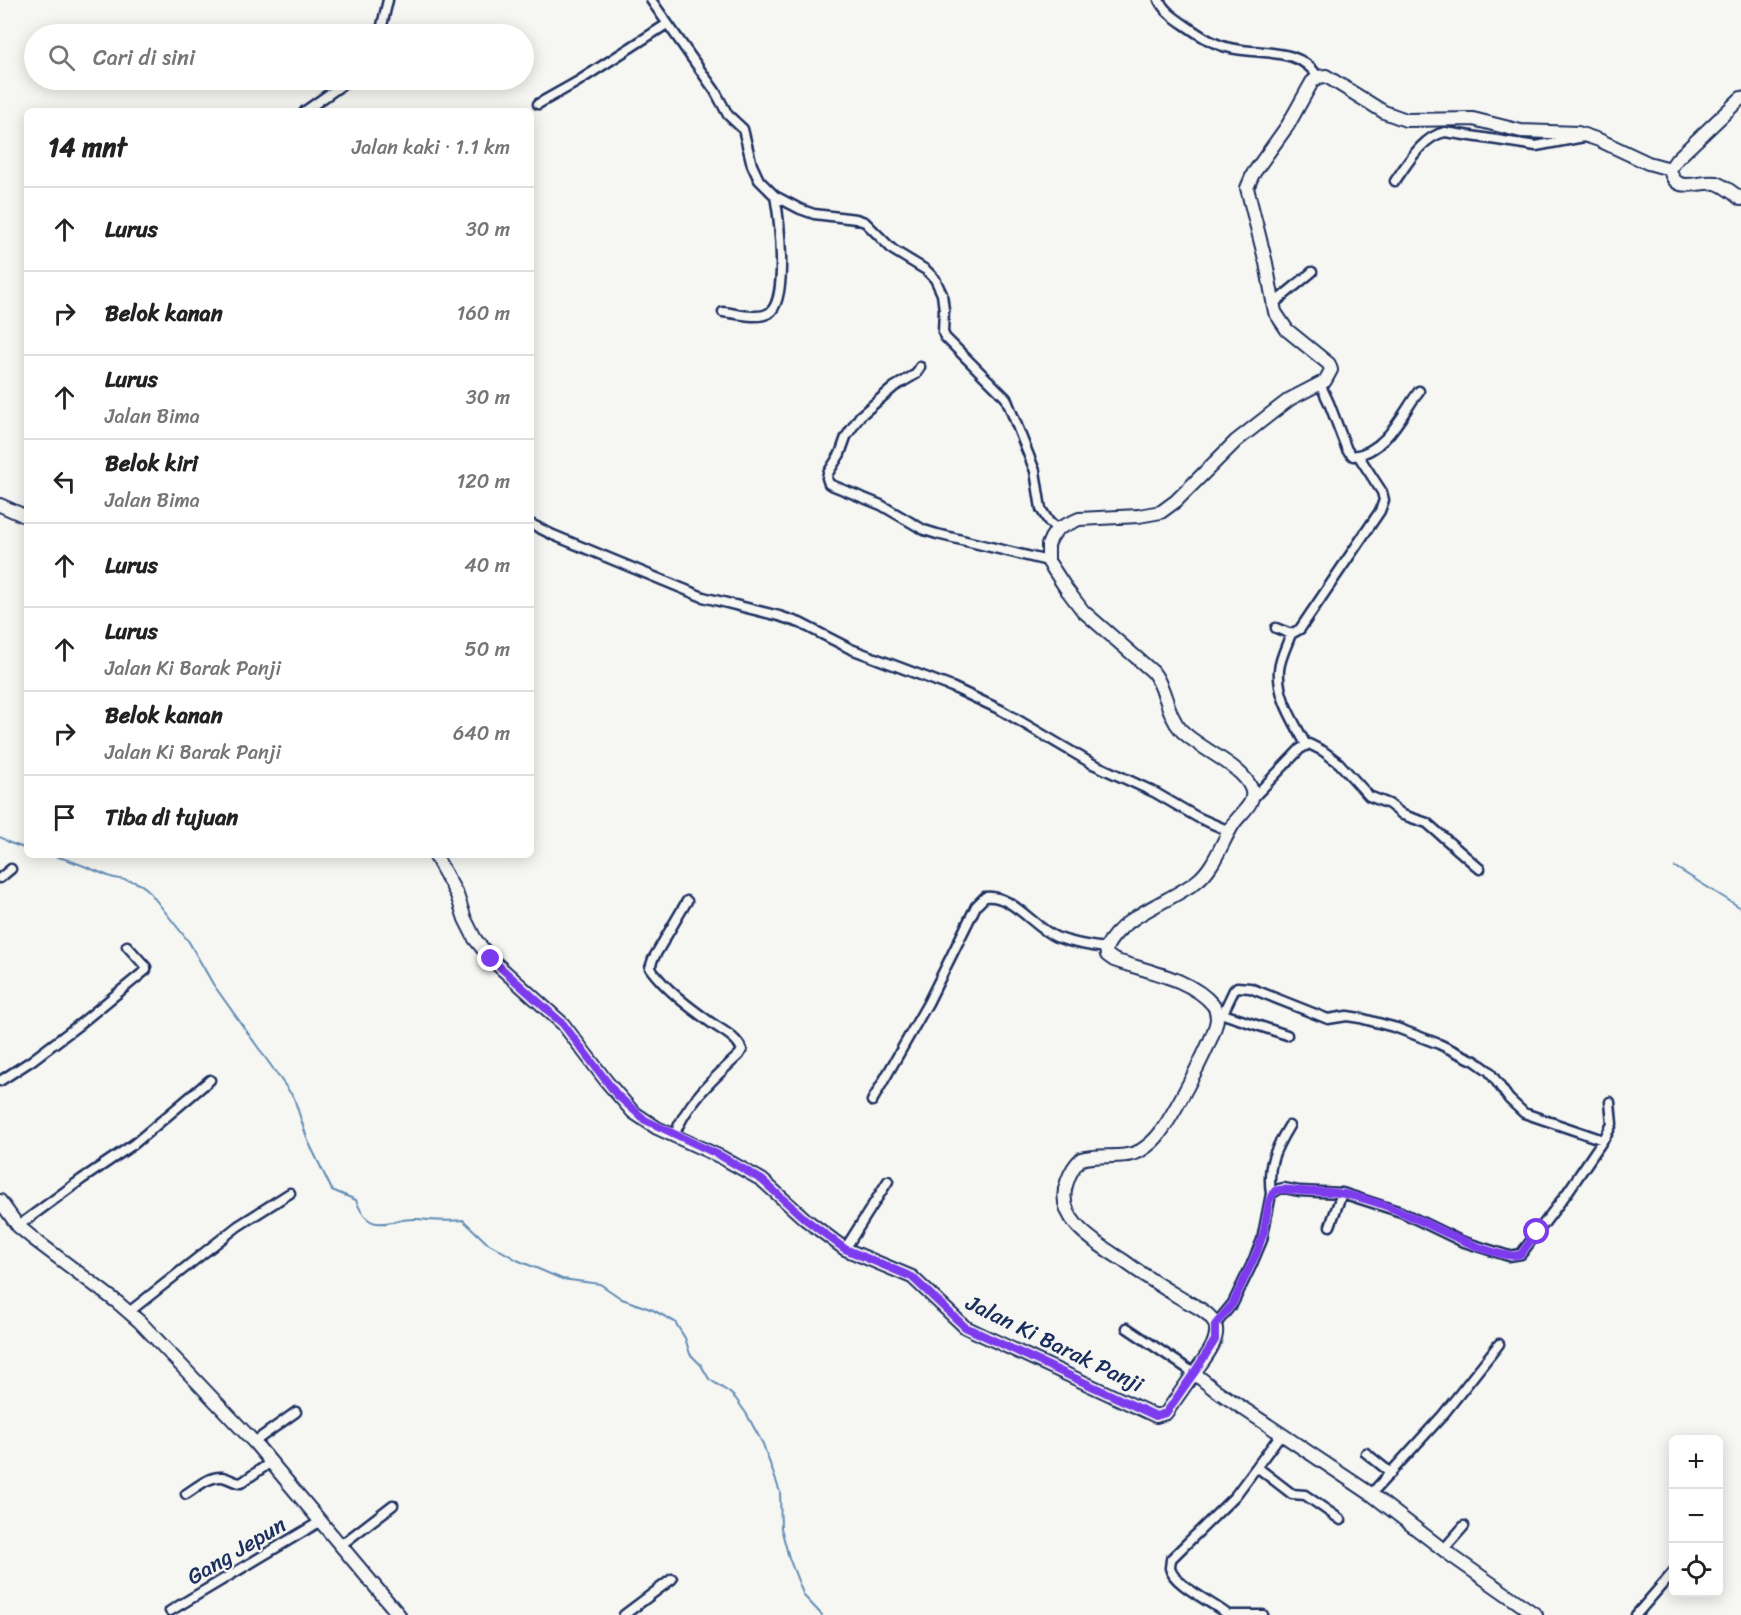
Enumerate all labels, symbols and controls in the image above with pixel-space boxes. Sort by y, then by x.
search box [24,24,534,90]
text: Cari di sini [93,38,195,77]
icon: search [45,41,78,74]
text: 14 mnt [48,124,127,170]
text: Jalan kaki · 1.1 km [352,130,510,165]
text: Lurus [105,210,158,249]
text: 30 m [466,212,510,247]
icon: ahead [48,213,81,246]
text: Belok kanan [105,294,223,333]
text: 160 m [457,296,510,331]
icon: right [48,297,81,330]
text: Lurus [105,360,158,399]
text: 30 m [466,380,510,415]
icon: ahead [48,381,81,414]
text: Jalan Bima [105,399,200,434]
text: Belok kiri [105,444,198,483]
text: 120 m [457,464,510,499]
icon: left [48,465,81,498]
text: Jalan Bima [105,483,200,518]
text: Lurus [105,546,158,585]
text: 40 m [464,548,510,583]
icon: ahead [48,549,81,582]
text: Lurus [105,612,158,651]
text: 50 m [465,632,510,667]
icon: ahead [48,633,81,666]
text: Jalan Ki Barak Panji [105,651,281,686]
text: Belok kanan [105,696,223,735]
text: 640 m [453,716,510,751]
icon: right [48,717,81,750]
text: Jalan Ki Barak Panji [105,735,281,770]
text: Tiba di tujuan [105,798,238,837]
icon: arrive [48,801,81,834]
route end [477,945,503,971]
route start [1523,1218,1549,1244]
street label: Jalan Ki Barak Panji [958,1283,1151,1404]
map controls [1669,1435,1723,1597]
button: + [1669,1435,1723,1489]
button: − [1669,1489,1723,1543]
street label: Gang Jepun [179,1505,294,1596]
button: locate [1669,1543,1723,1597]

